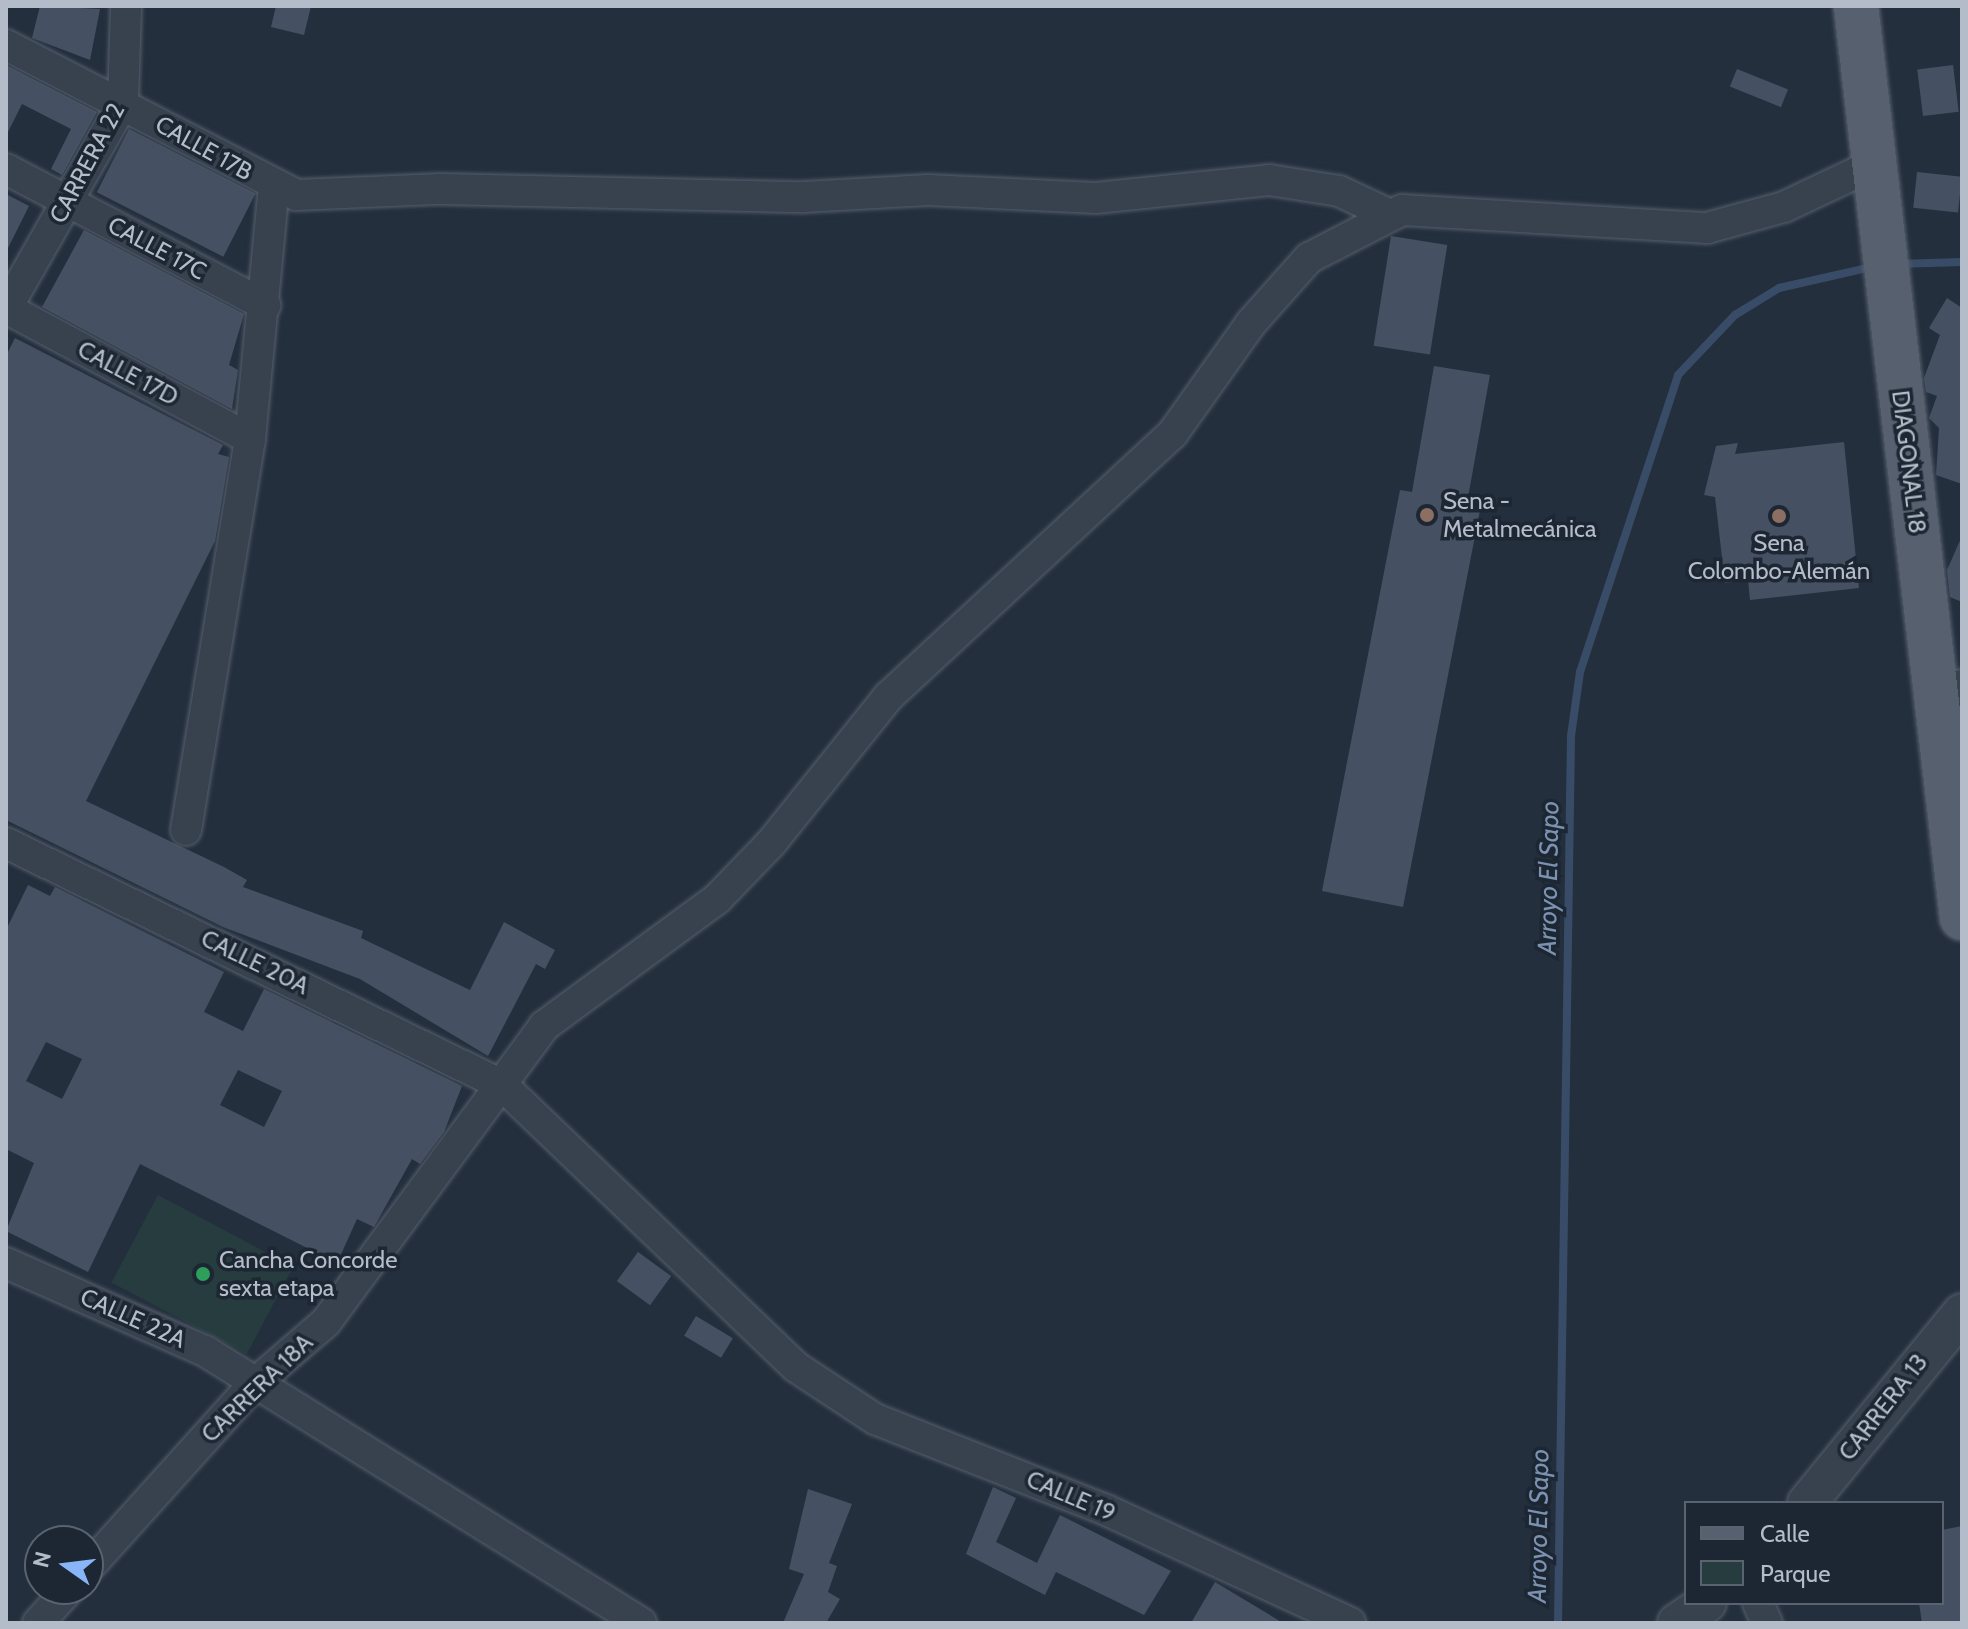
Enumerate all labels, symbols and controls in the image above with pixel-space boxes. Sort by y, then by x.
street label: CARRERA 22 [43,98,131,228]
street label: CALLE 17B [150,110,258,186]
street label: CALLE 17C [103,210,211,286]
street label: CALLE 17D [73,335,183,411]
street label: DIAGONAL 18 [1886,389,1932,535]
place label: Sena - Metalmecánica [1443,487,1596,543]
marker: Sena - Metalmecánica [1418,506,1436,524]
marker: Sena Colombo-Alemán [1770,507,1788,525]
place label: Sena Colombo-Alemán [1688,529,1870,585]
water label: Arroyo El Sapo [1532,801,1566,955]
street label: CALLE 20A [196,924,314,1000]
place label: Cancha Concorde sexta etapa [219,1246,397,1302]
marker: Cancha Concorde sexta etapa [194,1265,212,1283]
street label: CALLE 22A [76,1282,190,1354]
street label: CARRERA 18A [195,1328,319,1448]
street label: CARRERA 13 [1832,1348,1934,1466]
water label: Arroyo El Sapo [1522,1449,1556,1603]
street label: CALLE 19 [1022,1464,1120,1528]
legend [1684,1501,1944,1605]
text: Calle [1760,1519,1810,1548]
north arrow [24,1525,104,1605]
text: N [27,1549,57,1570]
text: Parque [1760,1559,1830,1588]

